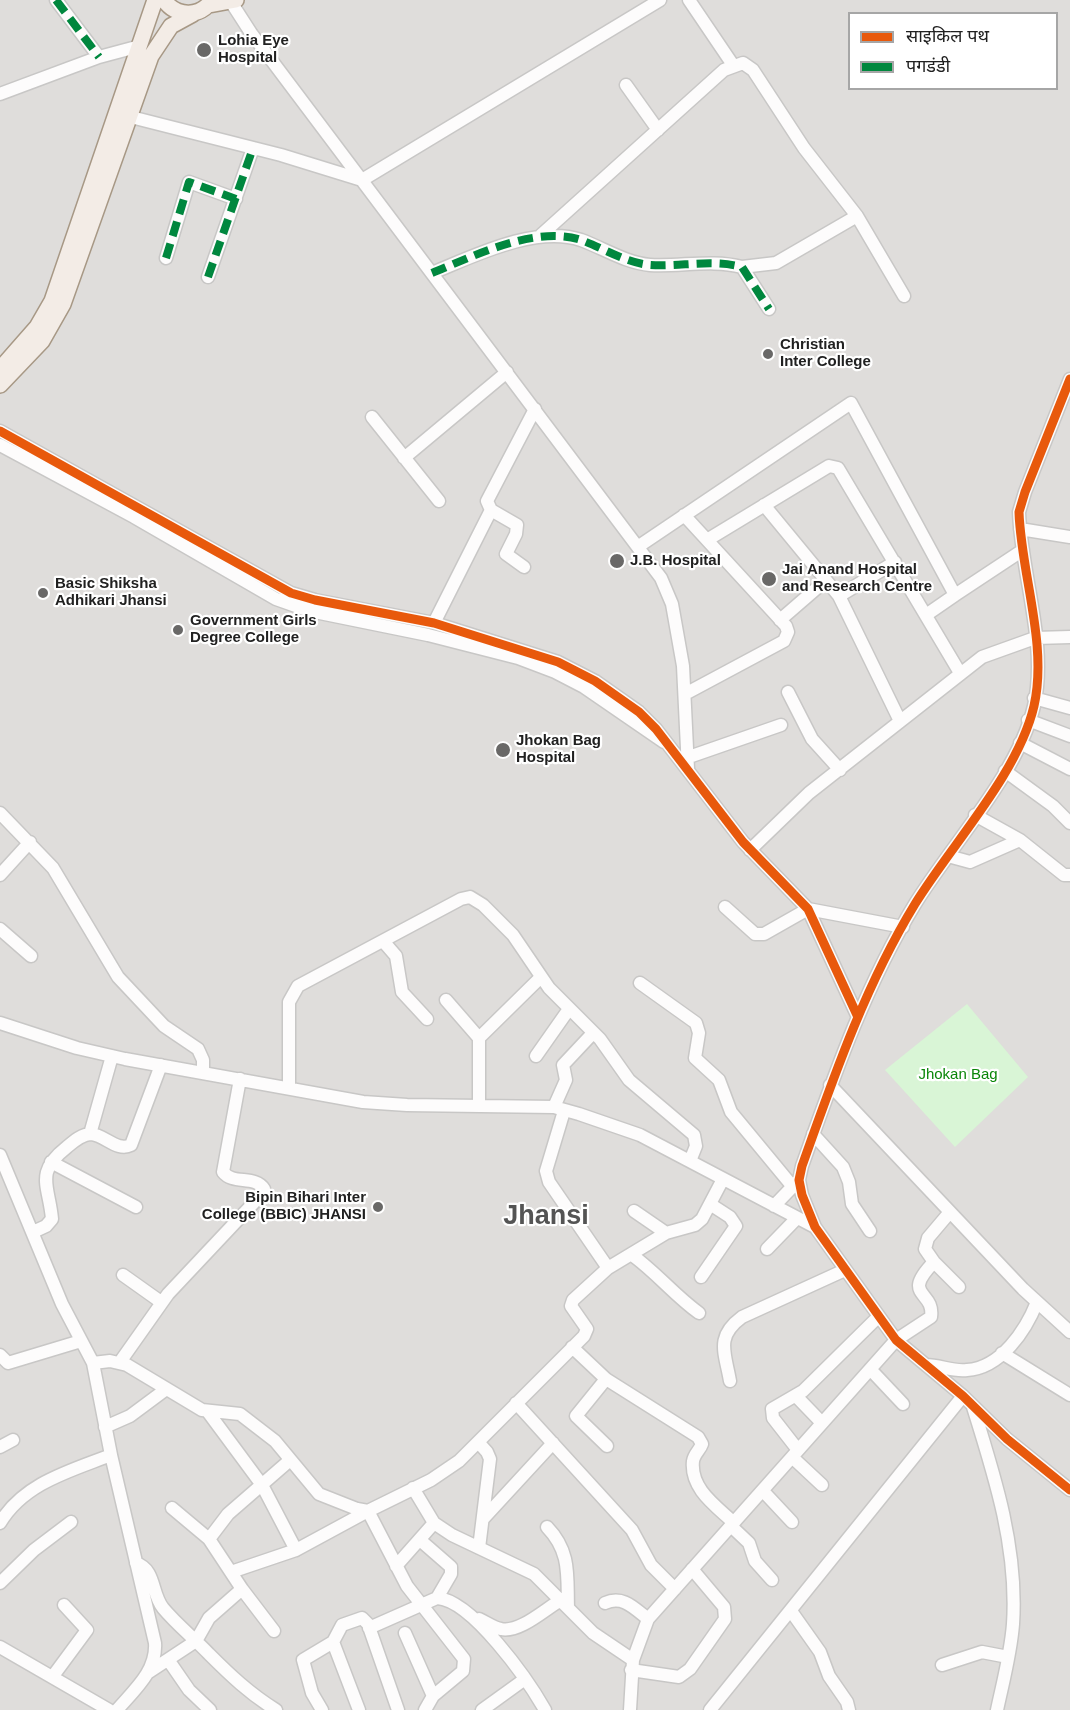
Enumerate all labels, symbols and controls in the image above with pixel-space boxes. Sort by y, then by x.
legend [848,12,1058,90]
text: साइकिल पथ [906,26,989,46]
place label: Lohia Eye Hospital [218,32,289,67]
marker: Lohia Eye Hospital [195,41,213,59]
text: पगडंडी [906,56,950,76]
place label: Christian Inter College [780,336,871,371]
marker: Christian Inter College [761,347,775,361]
marker: J.B. Hospital [608,552,626,570]
place label: J.B. Hospital [630,552,721,570]
place label: Jai Anand Hospital and Research Centre [782,561,932,596]
marker: Jai Anand Hospital and Research Centre [760,570,778,588]
place label: Basic Shiksha Adhikari Jhansi [55,575,167,610]
marker: Basic Shiksha Adhikari Jhansi [36,586,50,600]
place label: Government Girls Degree College [190,612,317,647]
marker: Government Girls Degree College [171,623,185,637]
place label: Jhokan Bag Hospital [516,732,601,767]
marker: Jhokan Bag Hospital [494,741,512,759]
park label: Jhokan Bag [918,1066,998,1084]
place label: Bipin Bihari Inter College (BBIC) JHANSI [202,1189,366,1224]
marker: Bipin Bihari Inter College (BBIC) JHANSI [371,1200,385,1214]
district label: Jhansi [503,1201,589,1233]

